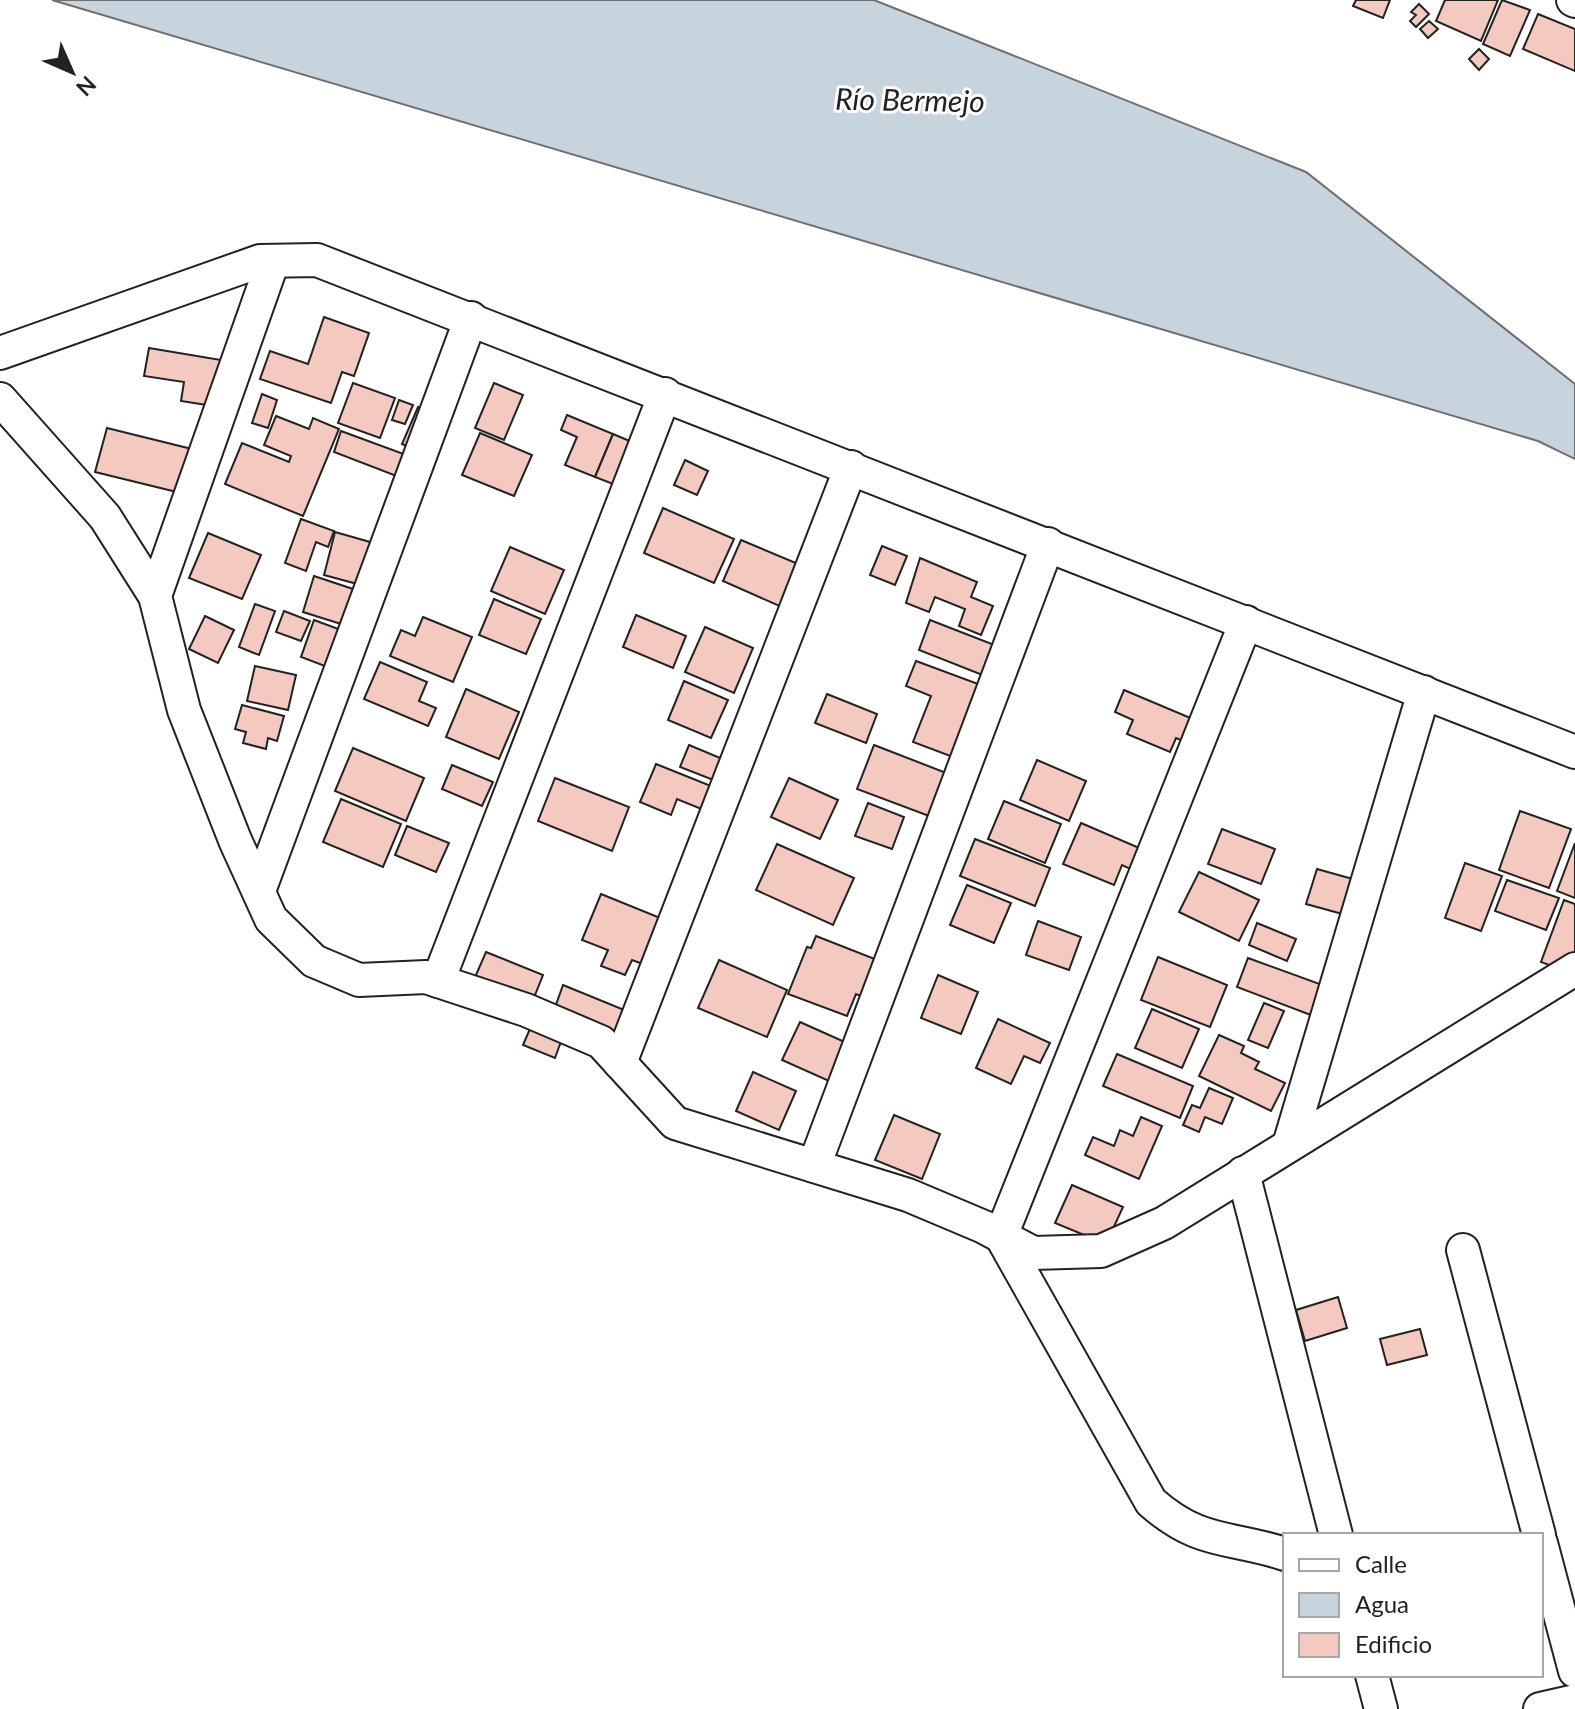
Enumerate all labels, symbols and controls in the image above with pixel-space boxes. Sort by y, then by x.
north arrow [32,32,112,112]
text: N [71,71,102,102]
water label: Río Bermejo [835,80,985,118]
legend [1283,1533,1543,1677]
text: Calle [1355,1549,1407,1578]
text: Agua [1355,1589,1409,1618]
text: Edificio [1355,1629,1432,1658]

